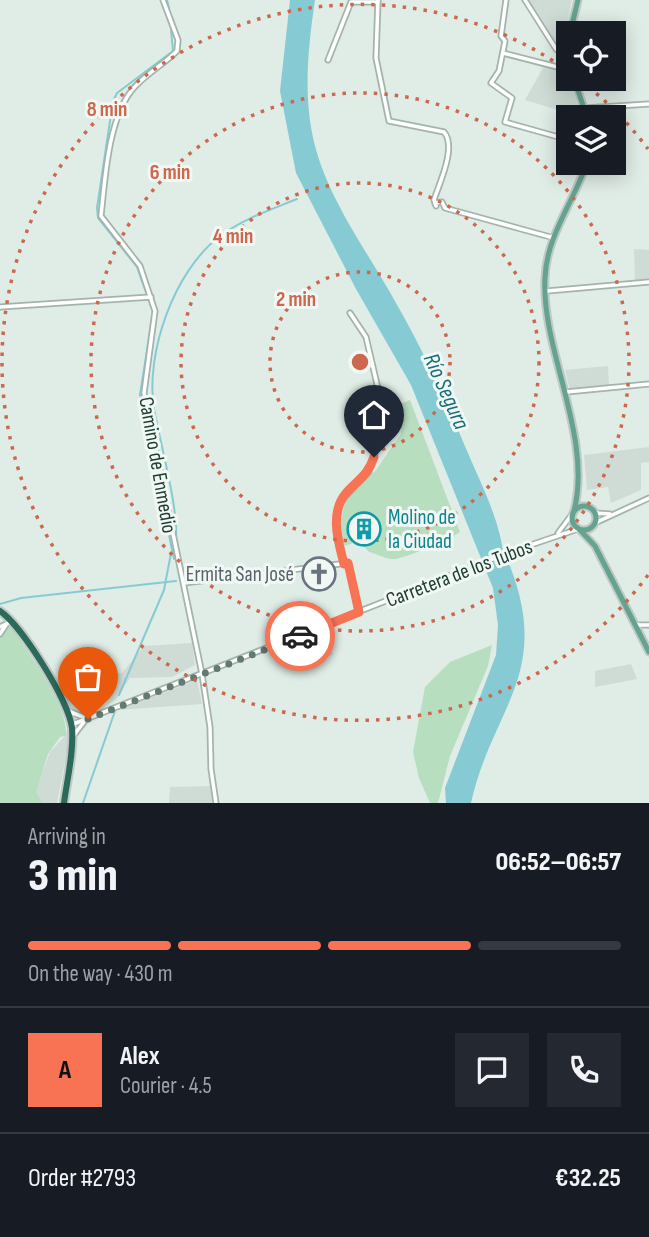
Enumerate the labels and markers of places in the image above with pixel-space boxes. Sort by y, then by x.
centre of rings [348,350,372,374]
pin [344,385,404,457]
place label: Molino de la Ciudad [388,505,456,554]
building icon: Molino de la Ciudad [345,510,383,548]
church icon: Ermita San José [300,555,338,593]
place label: Ermita San José [186,562,294,587]
pin [58,647,118,719]

